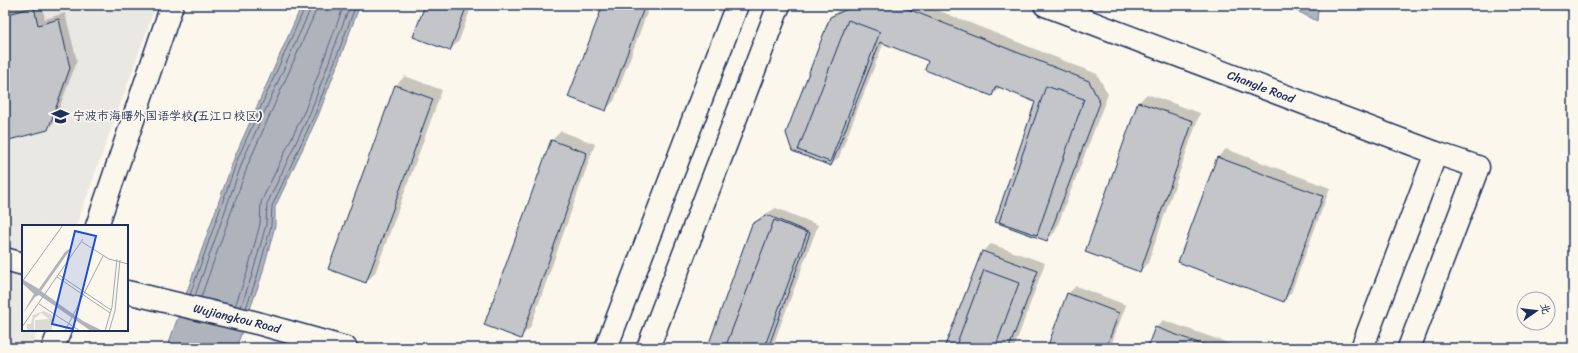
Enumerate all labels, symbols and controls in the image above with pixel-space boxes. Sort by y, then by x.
street label: Changle Road [1224,64,1299,110]
place label: 宁波市海曙外国语学校(五江口校区) [73,105,262,127]
school or university icon: 宁波市海曙外国语学校(五江口校区) [50,106,70,126]
inset map [22,225,128,331]
north arrow [1516,291,1556,331]
street label: Wujiangkou Road [191,297,285,341]
text: 北 [1535,301,1556,316]

